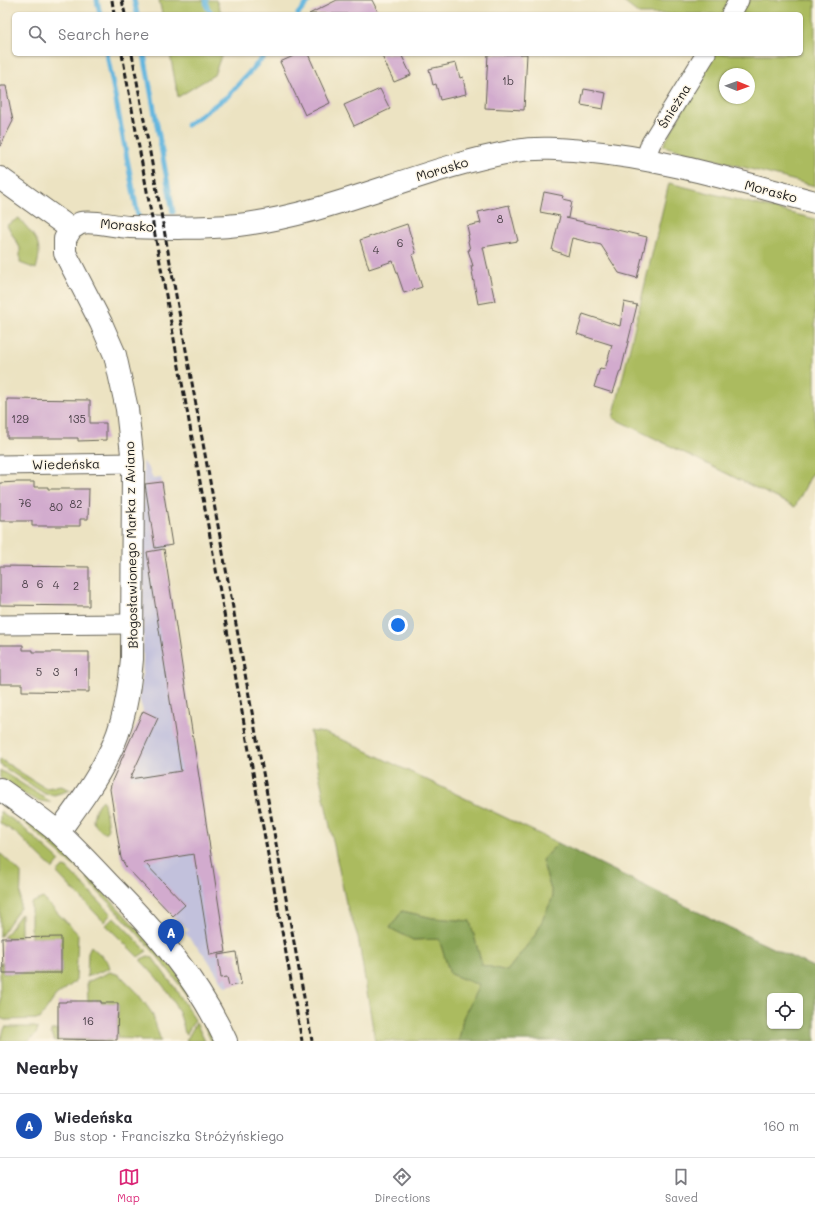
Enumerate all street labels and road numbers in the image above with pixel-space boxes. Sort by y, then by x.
street label: Śnieżna [653,80,694,131]
street label: Morasko [414,152,470,184]
street label: Morasko [743,175,800,206]
street label: Morasko [100,214,155,235]
street label: Błogosławionego Marka z Aviano [120,441,141,649]
street label: Wiedeńska [32,454,100,473]

